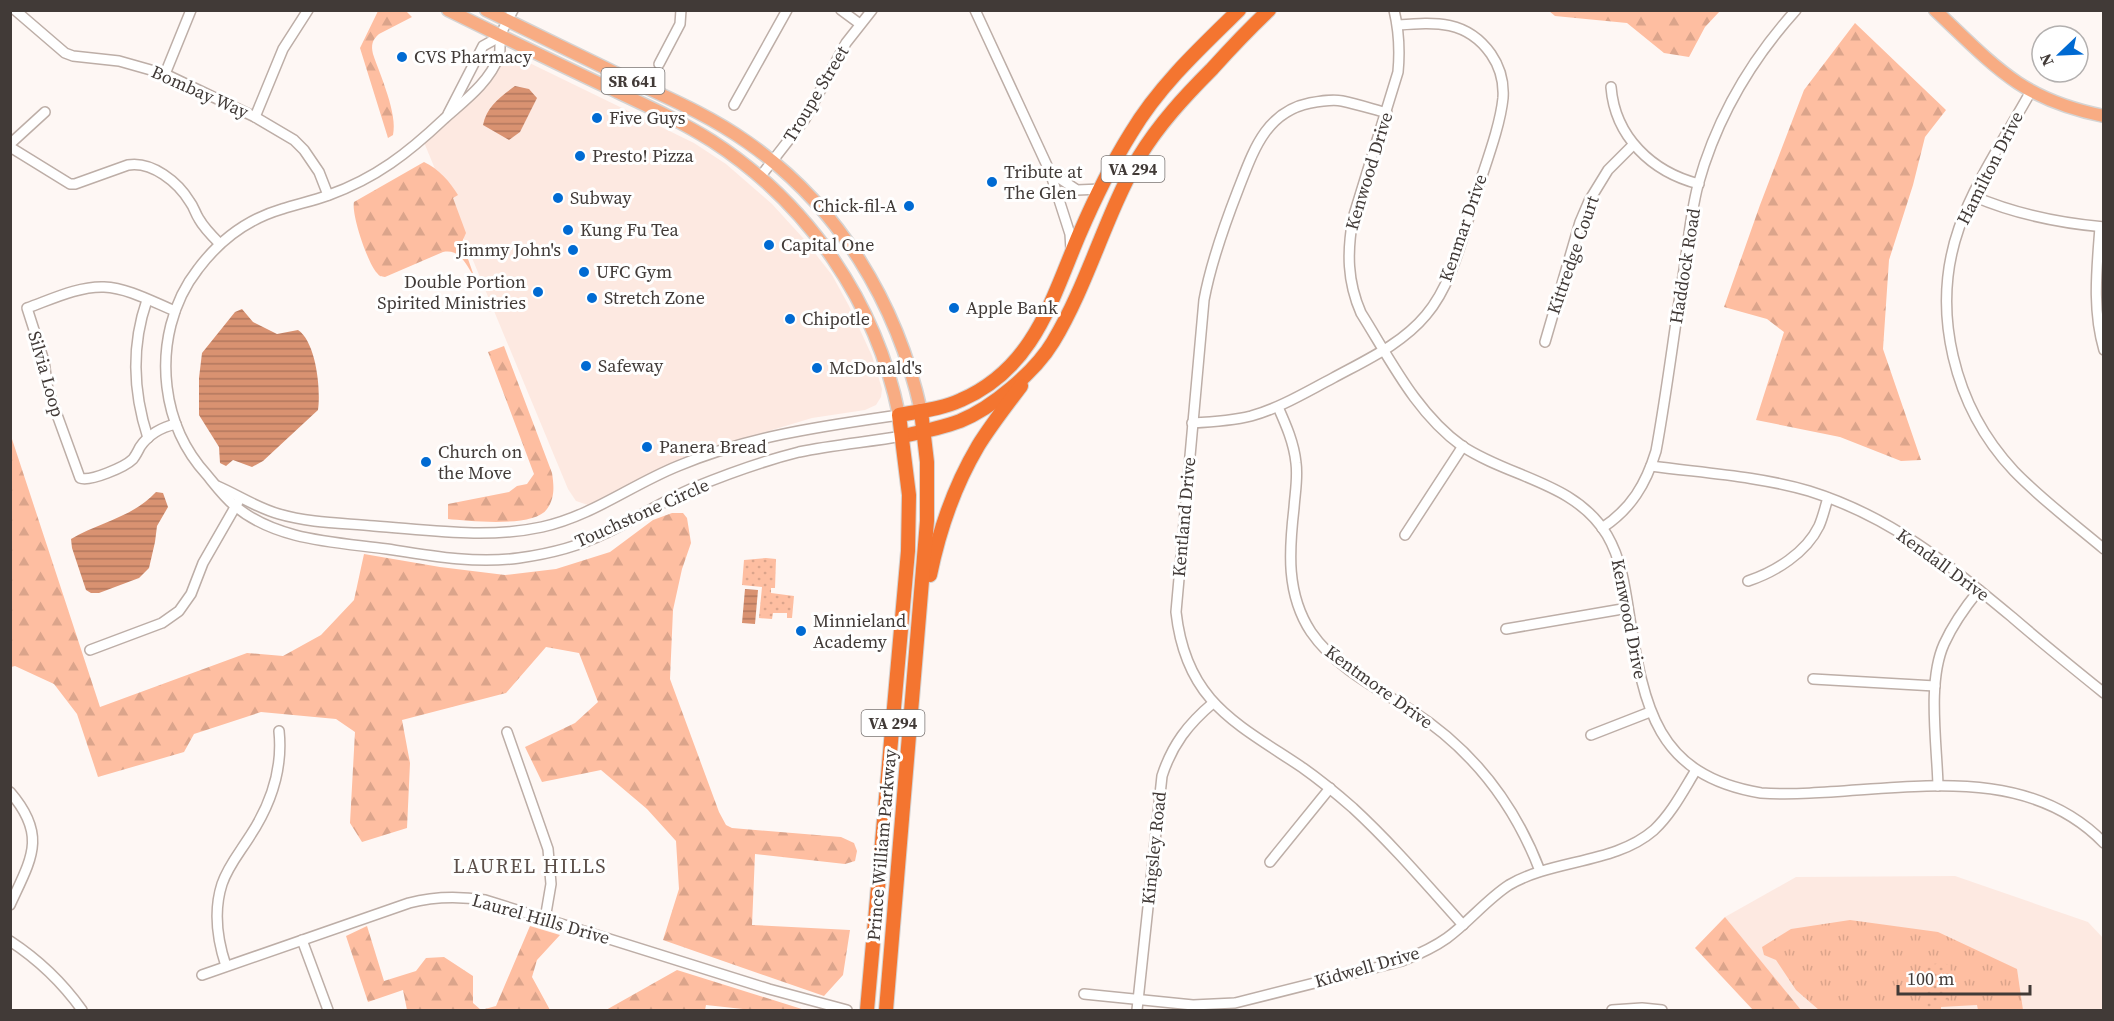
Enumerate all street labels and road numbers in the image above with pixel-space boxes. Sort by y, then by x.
street label: Troupe Street [777,41,854,147]
street label: Bombay Way [148,59,253,124]
road number: SR 641 [602,68,664,94]
street label: Hamilton Drive [1950,107,2029,229]
street label: Kenwood Drive [1339,109,1398,233]
road number: VA 294 [1102,156,1164,182]
street label: Kenmar Drive [1432,171,1493,285]
street label: Kittredge Court [1541,192,1605,317]
street label: Haddock Road [1663,206,1706,326]
street label: Silvia Loop [22,328,71,420]
street label: Kentland Drive [1166,456,1201,578]
street label: Touchstone Circle [571,472,713,553]
street label: Kendall Drive [1892,522,1995,607]
street label: Kenwood Drive [1606,557,1653,681]
street label: Kentmore Drive [1320,639,1438,734]
road number: VA 294 [862,710,924,736]
street label: Prince William Parkway [861,747,902,942]
street label: Kingsley Road [1135,790,1172,906]
street label: Laurel Hills Drive [469,887,613,950]
street label: Kidwell Drive [1311,940,1422,993]

